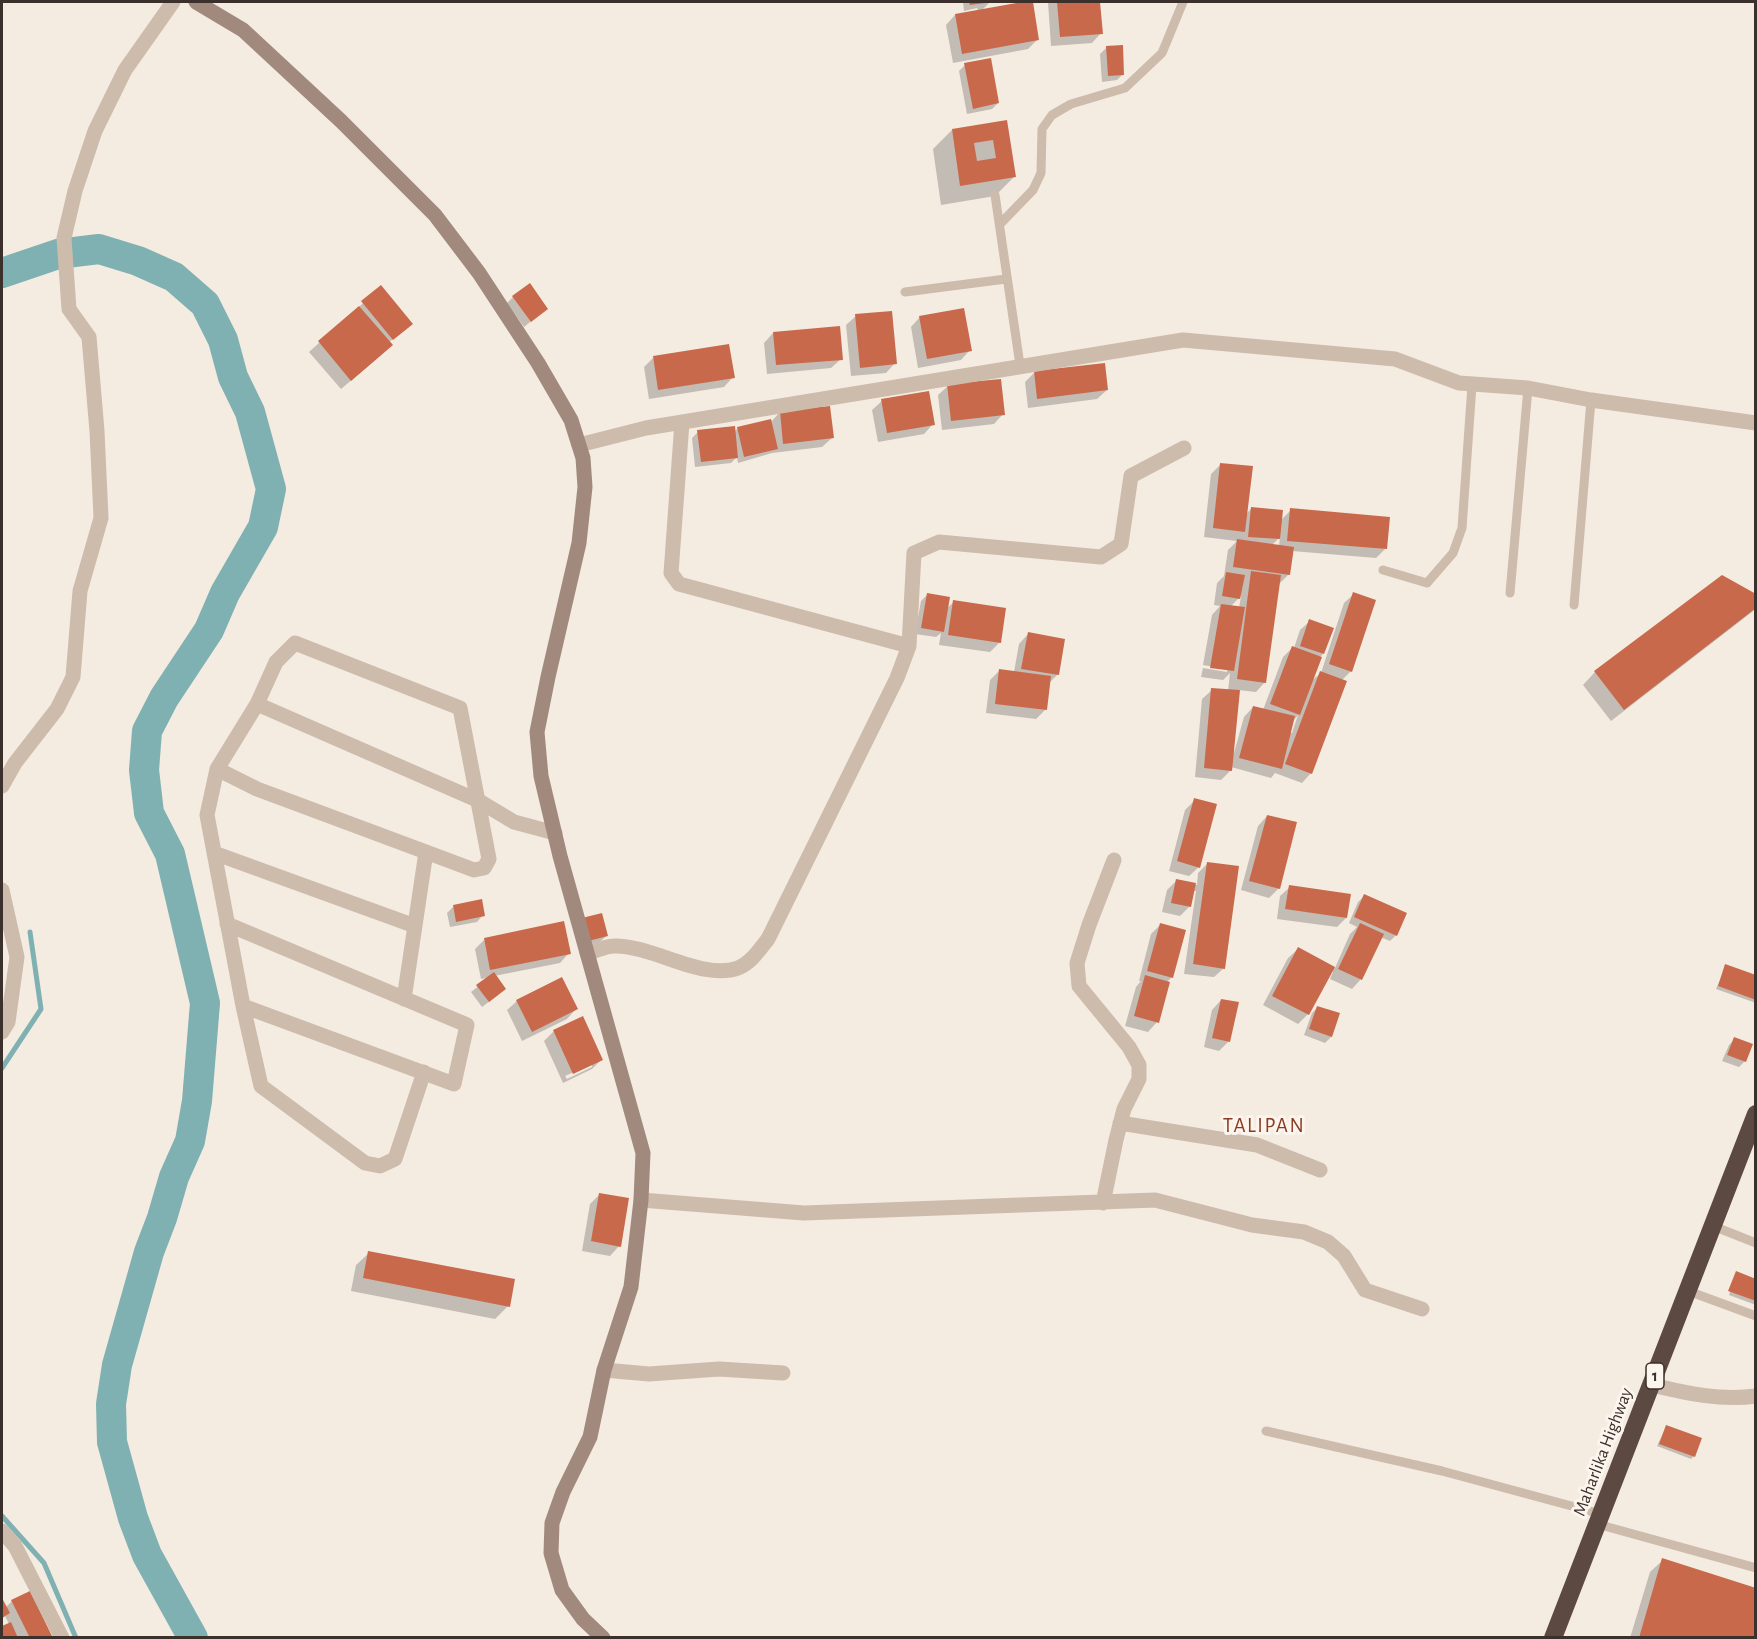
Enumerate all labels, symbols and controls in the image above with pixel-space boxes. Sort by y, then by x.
district label: TALIPAN [1223,1113,1305,1139]
road number: 1 [1646,1363,1664,1389]
street label: Maharlika Highway [1569,1385,1637,1519]

